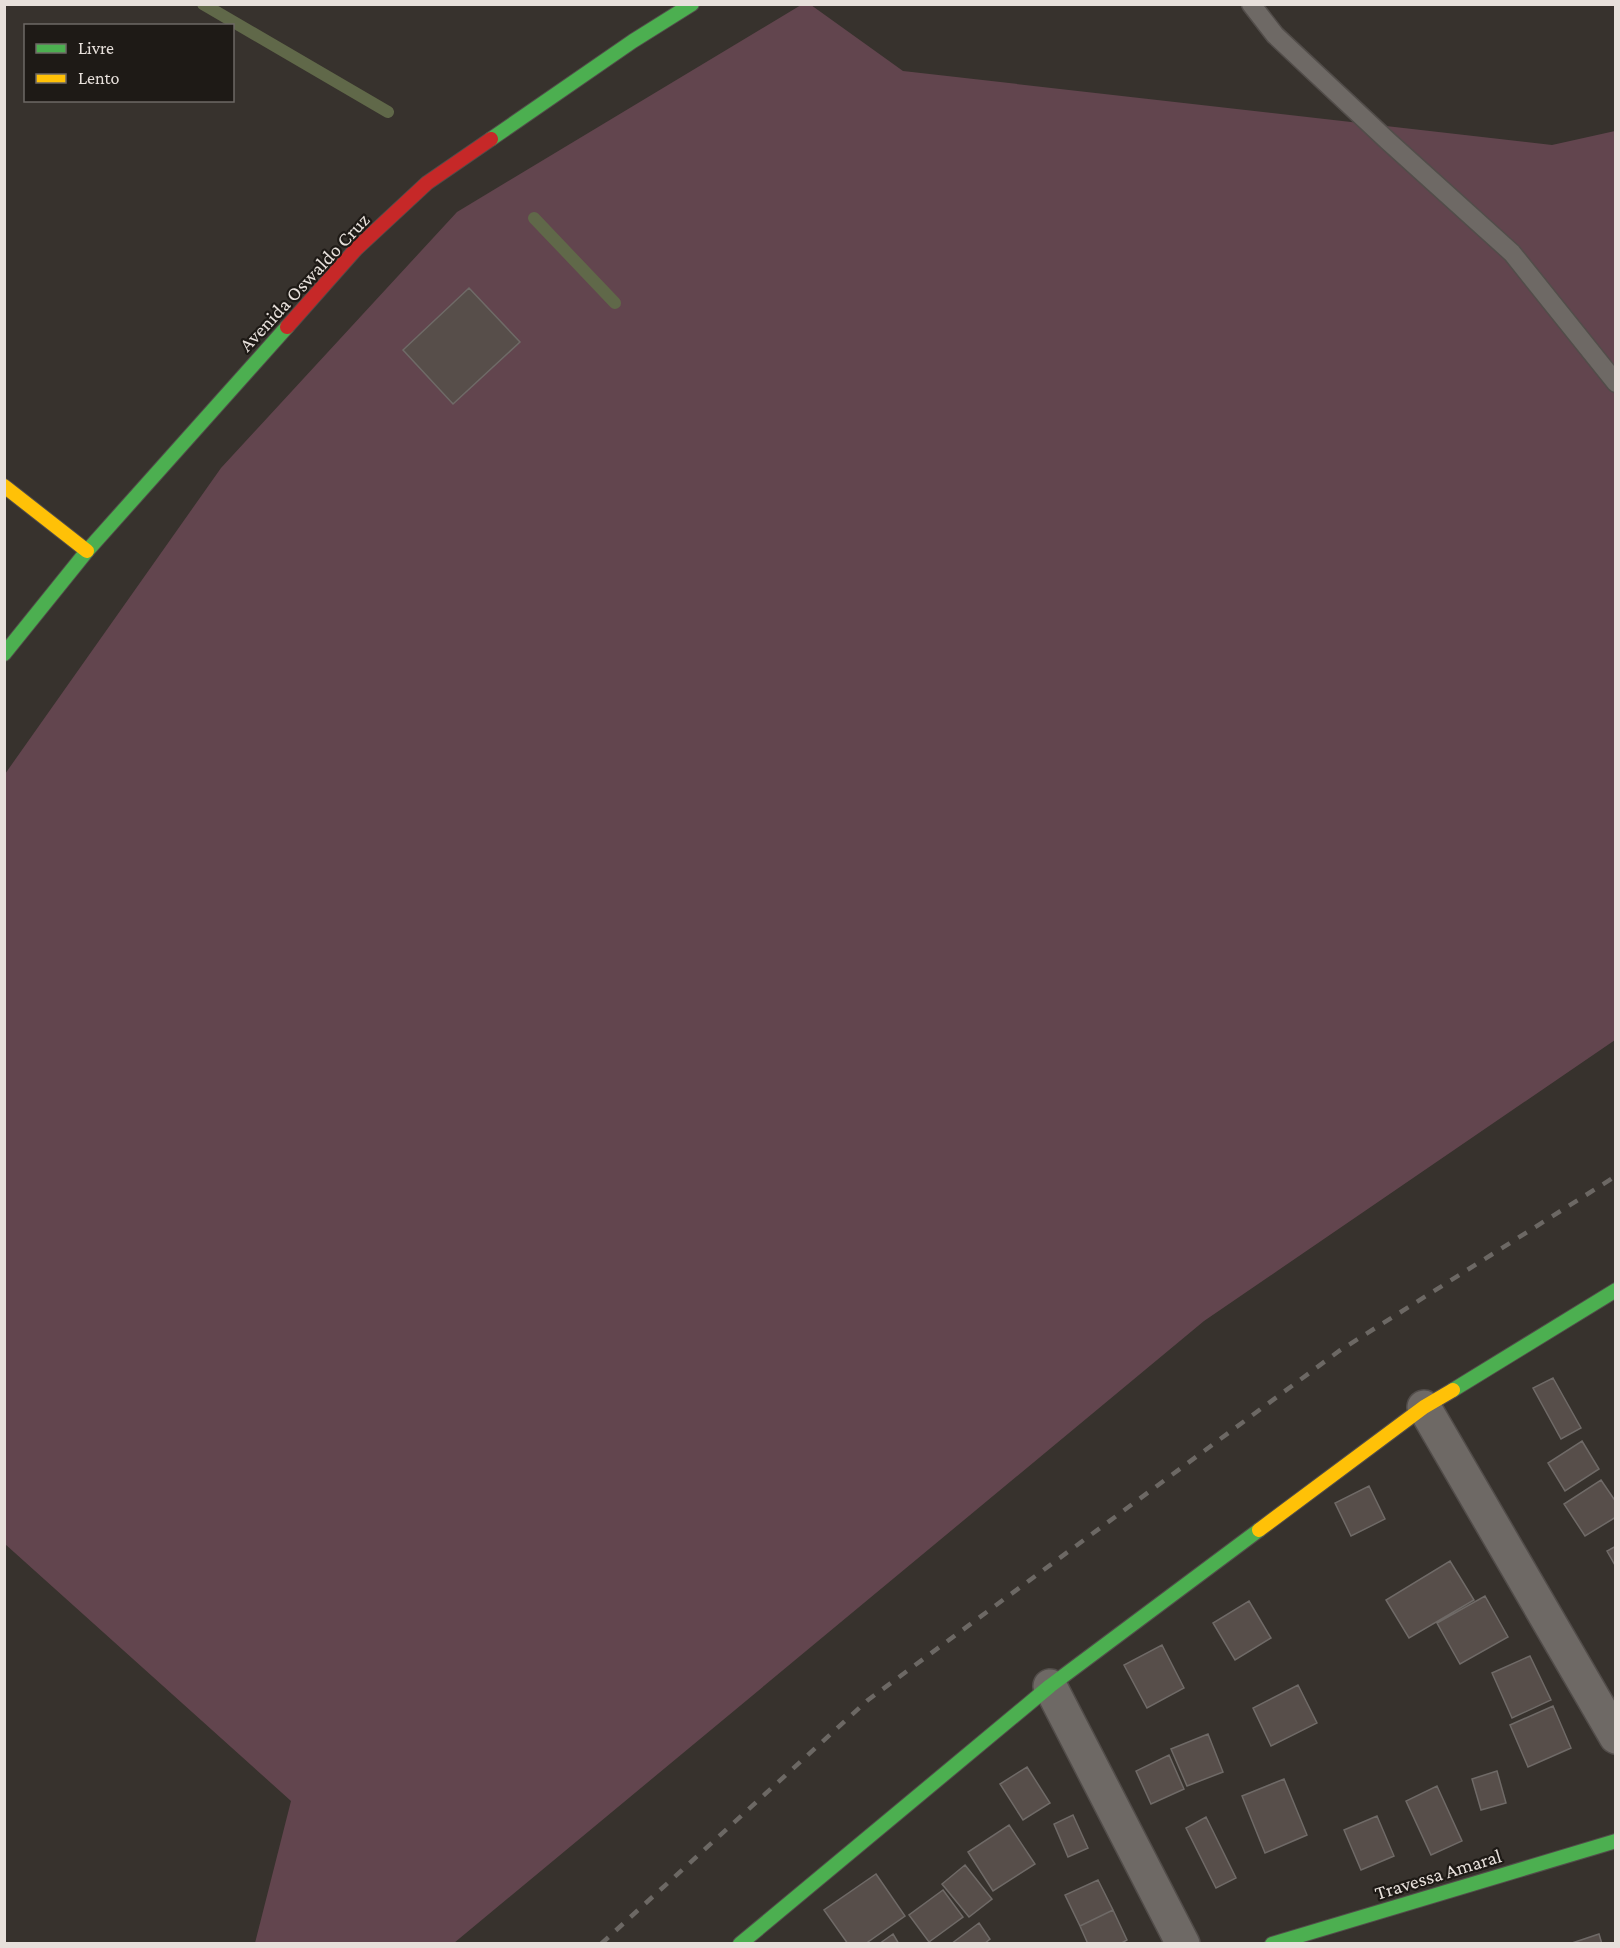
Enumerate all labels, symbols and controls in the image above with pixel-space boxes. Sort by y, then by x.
legend [24,24,234,102]
text: Livre [78,38,114,58]
text: Lento [78,68,119,88]
street label: Avenida Oswaldo Cruz [234,208,374,356]
street label: Travessa Amaral [1372,1844,1504,1904]

